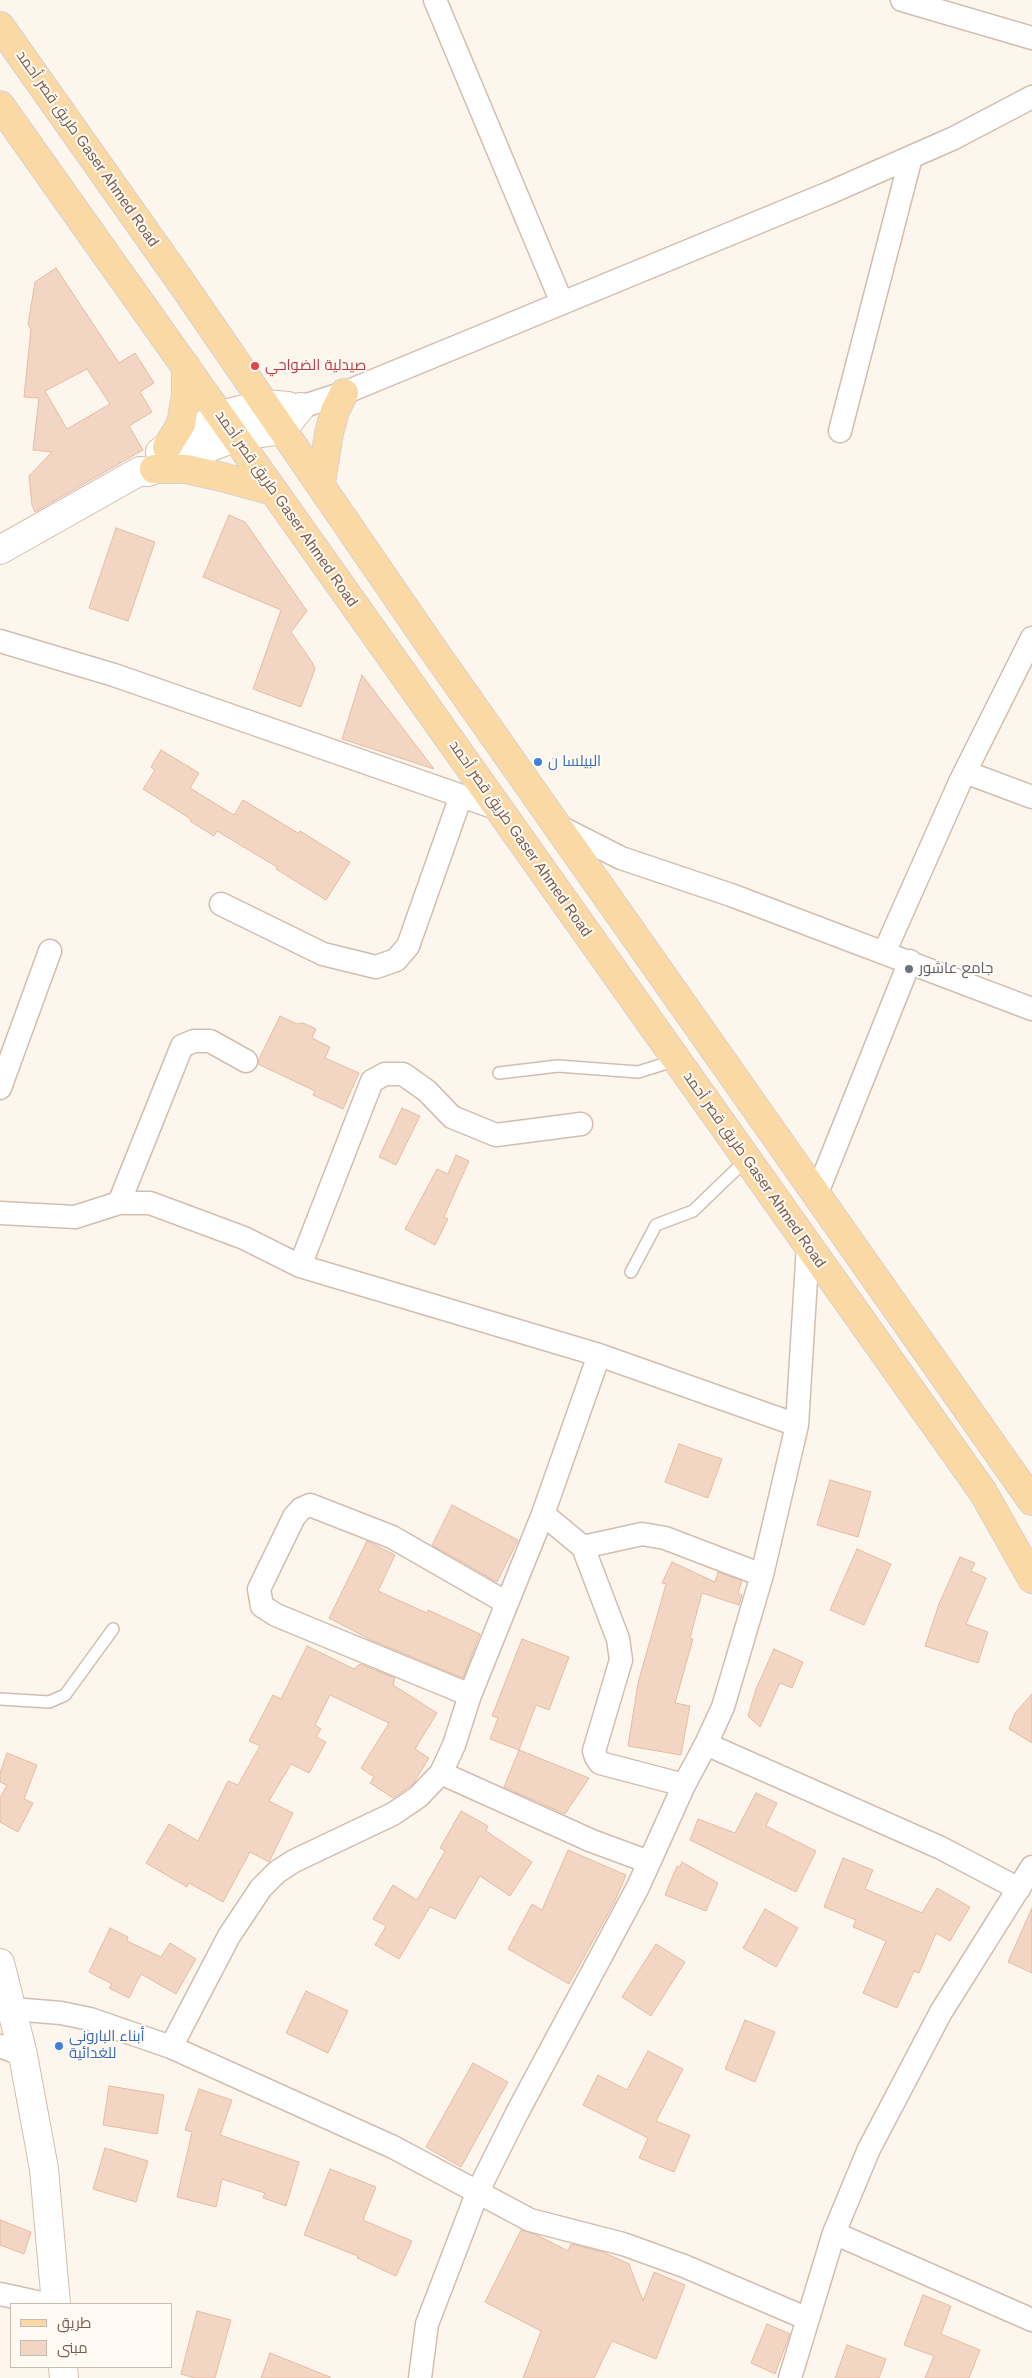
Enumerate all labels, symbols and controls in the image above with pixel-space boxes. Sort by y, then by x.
street label: طريق قصر أحمد Gaser Ahmed Road [12,47,162,251]
place label: صيدلية الضواحي [265,357,366,375]
marker: صيدلية الضواحي [249,360,261,372]
street label: طريق قصر أحمد Gaser Ahmed Road [211,407,361,611]
street label: طريق قصر أحمد Gaser Ahmed Road [445,737,595,941]
place label: البيلسا ن [548,753,601,771]
marker: البيلسا ن [532,756,544,768]
place label: جامع عاشور [919,960,993,978]
marker: جامع عاشور [903,963,915,975]
street label: طريق قصر أحمد Gaser Ahmed Road [679,1068,829,1272]
place label: أبناء البارونى للغدائية [69,2028,145,2063]
marker: أبناء البارونى للغدائية [53,2040,65,2052]
legend [10,2303,172,2368]
text: طريق [57,2314,91,2331]
text: مبنى [57,2339,88,2356]

